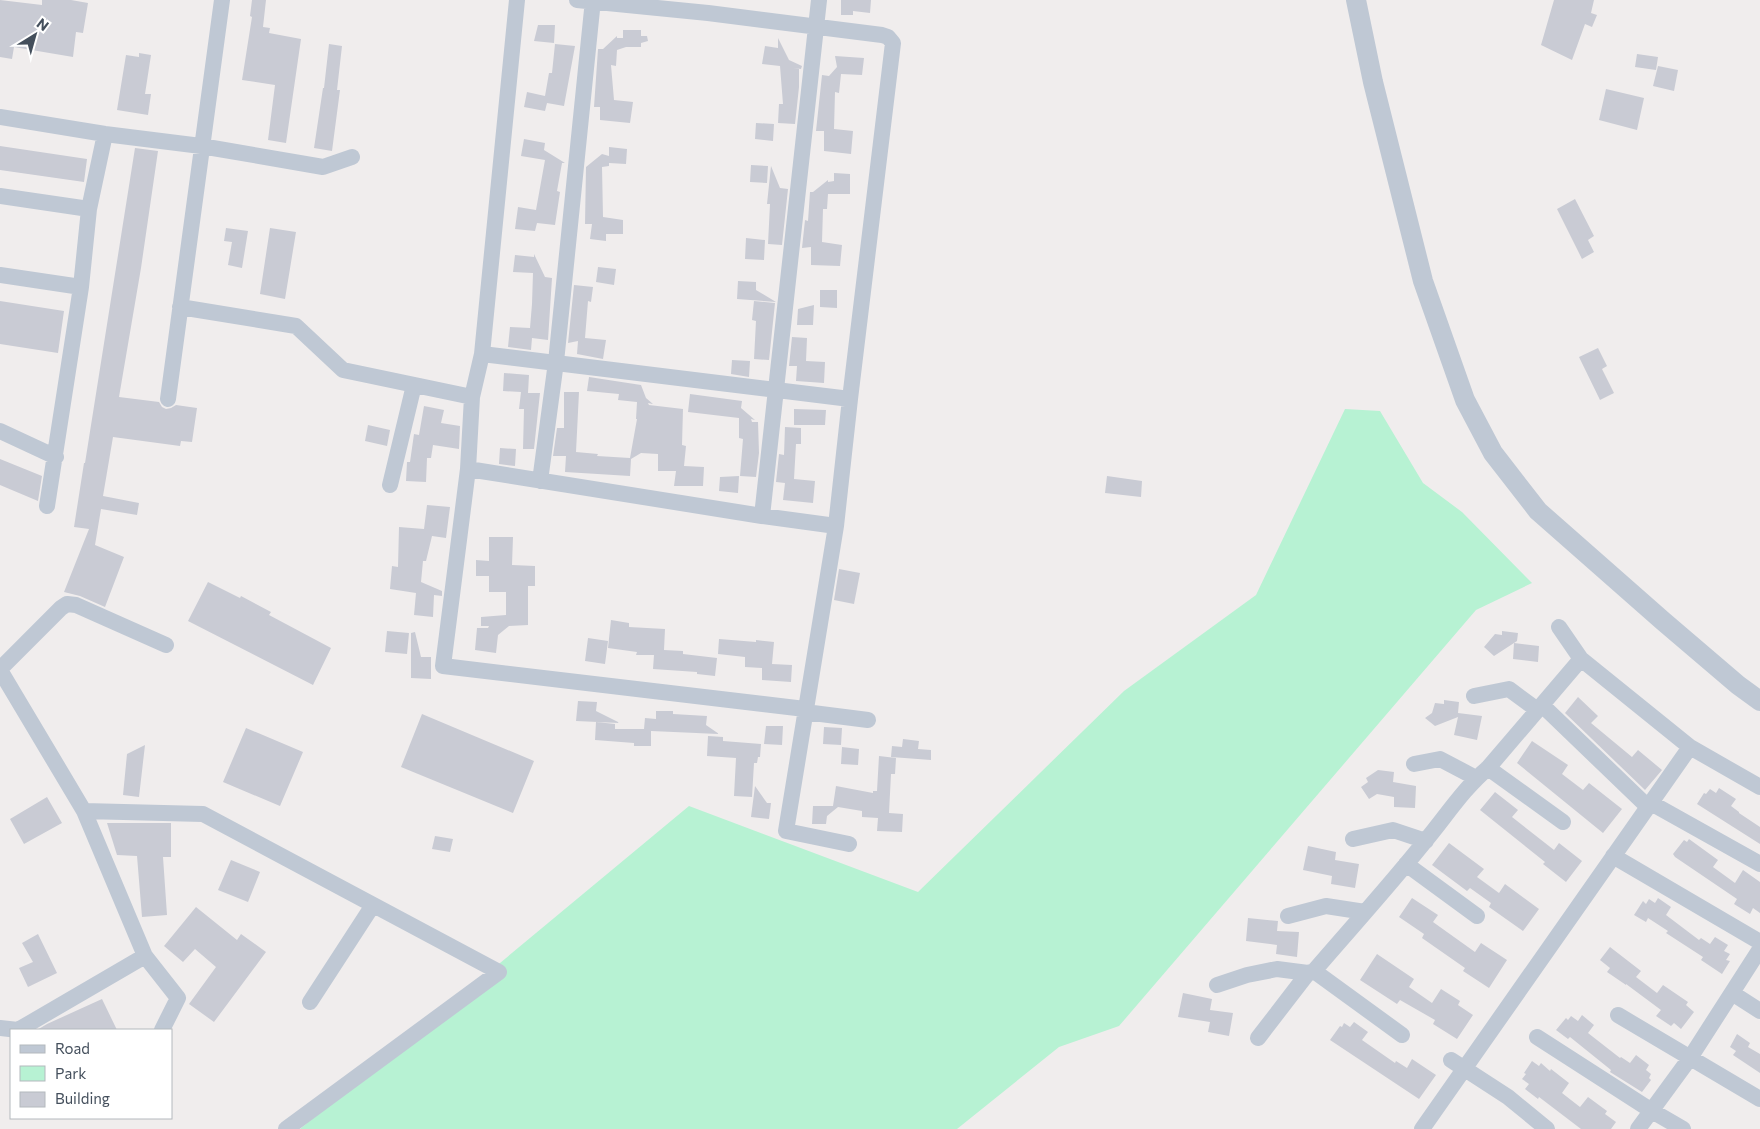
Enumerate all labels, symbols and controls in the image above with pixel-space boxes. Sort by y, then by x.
north arrow [10,10,60,60]
text: N [34,14,52,34]
legend [10,1029,172,1119]
text: Road [55,1039,90,1057]
text: Park [55,1064,86,1082]
text: Building [55,1089,110,1107]

